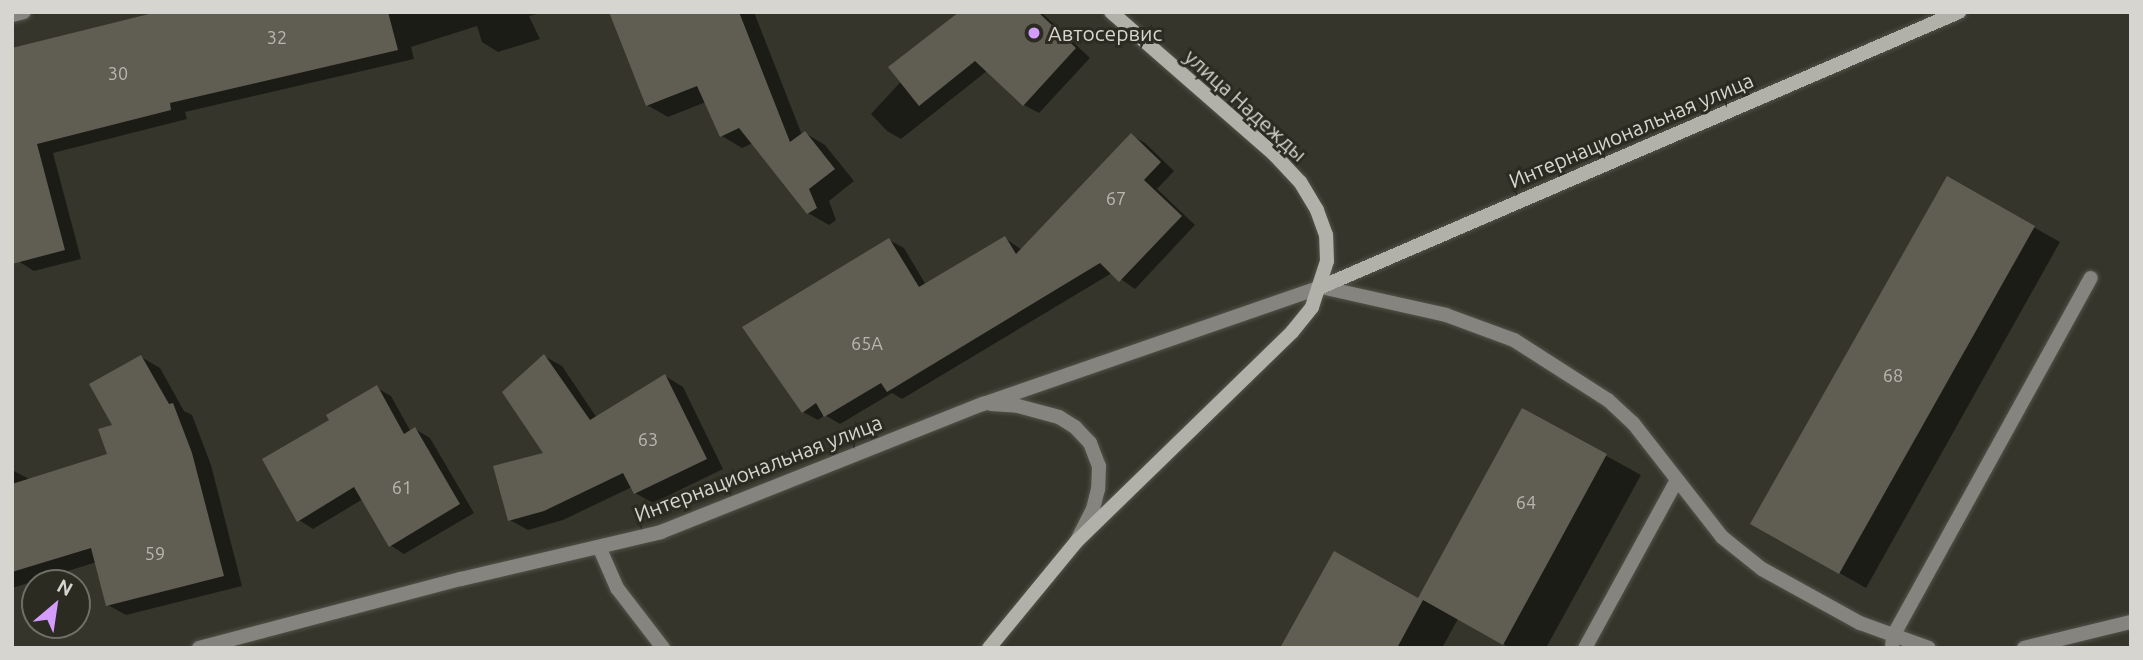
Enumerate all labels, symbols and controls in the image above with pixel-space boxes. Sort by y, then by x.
place label: Автосервис [1048,20,1162,46]
marker: Автосервис [1026,25,1042,41]
house number: 32 [267,26,287,48]
street label: улица Надежды [1180,44,1312,166]
house number: 30 [108,62,128,84]
street label: Интернациональная улица [1505,67,1757,193]
house number: 67 [1106,187,1126,209]
house number: 65А [851,332,883,354]
house number: 68 [1883,364,1903,386]
street label: Интернациональная улица [631,409,885,527]
house number: 63 [638,428,658,450]
house number: 61 [392,476,412,498]
house number: 64 [1516,491,1536,513]
house number: 59 [145,542,165,564]
north arrow [21,569,91,639]
text: N [54,574,77,600]

